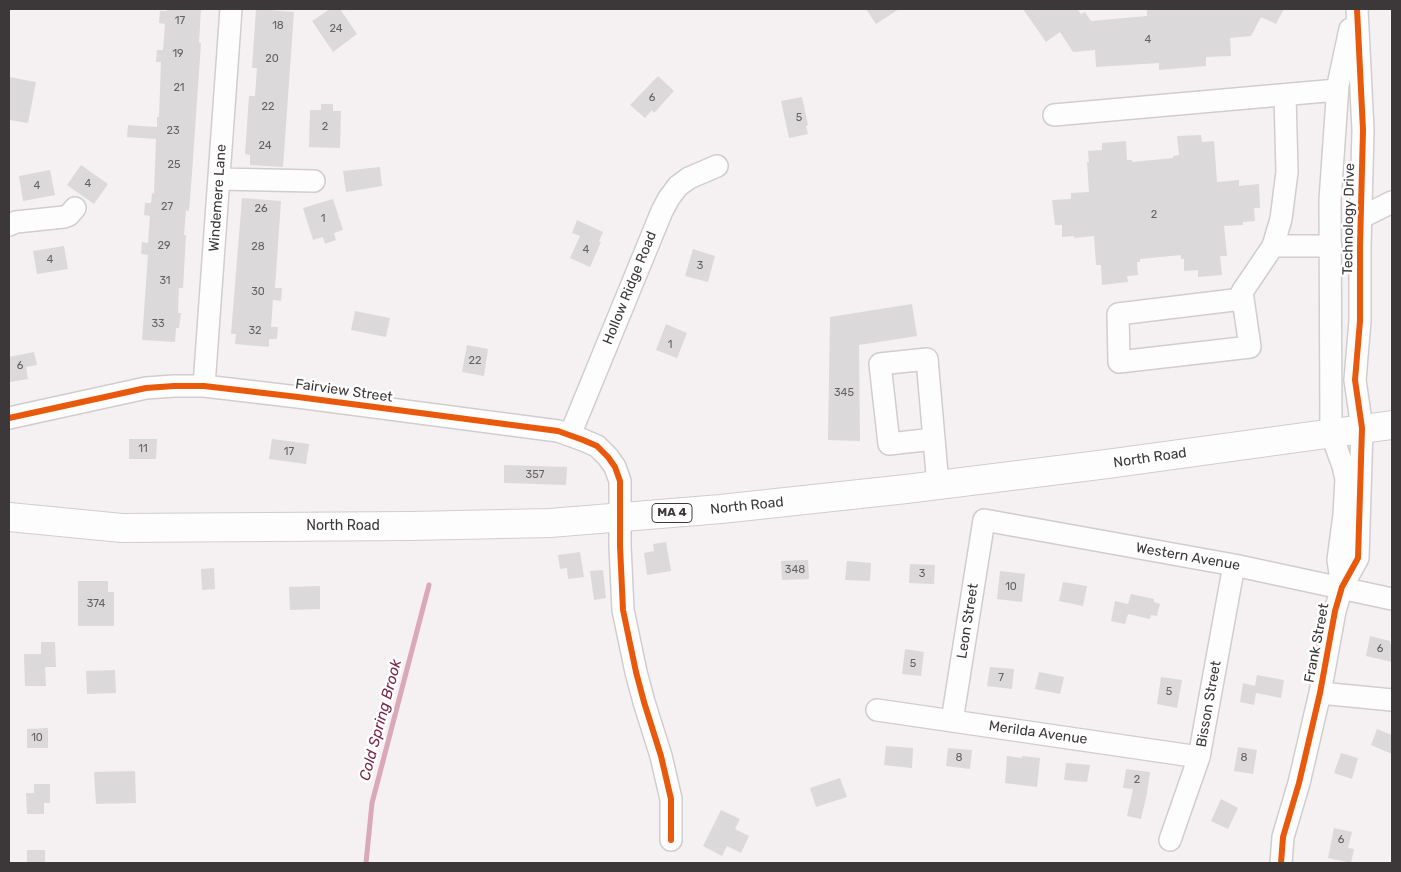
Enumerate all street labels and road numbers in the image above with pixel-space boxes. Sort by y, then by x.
street label: Windemere Lane [206,144,230,252]
street label: Technology Drive [1340,163,1358,275]
street label: Hollow Ridge Road [600,229,660,347]
street label: Fairview Street [294,376,394,406]
street label: North Road [1112,445,1188,471]
street label: North Road [709,494,785,518]
road number: MA 4 [652,503,692,522]
street label: North Road [306,518,380,534]
street label: Western Avenue [1135,540,1241,574]
street label: Leon Street [954,582,982,660]
street label: Frank Street [1301,602,1333,684]
street label: Bisson Street [1193,659,1225,749]
street label: Merilda Avenue [988,718,1088,748]

